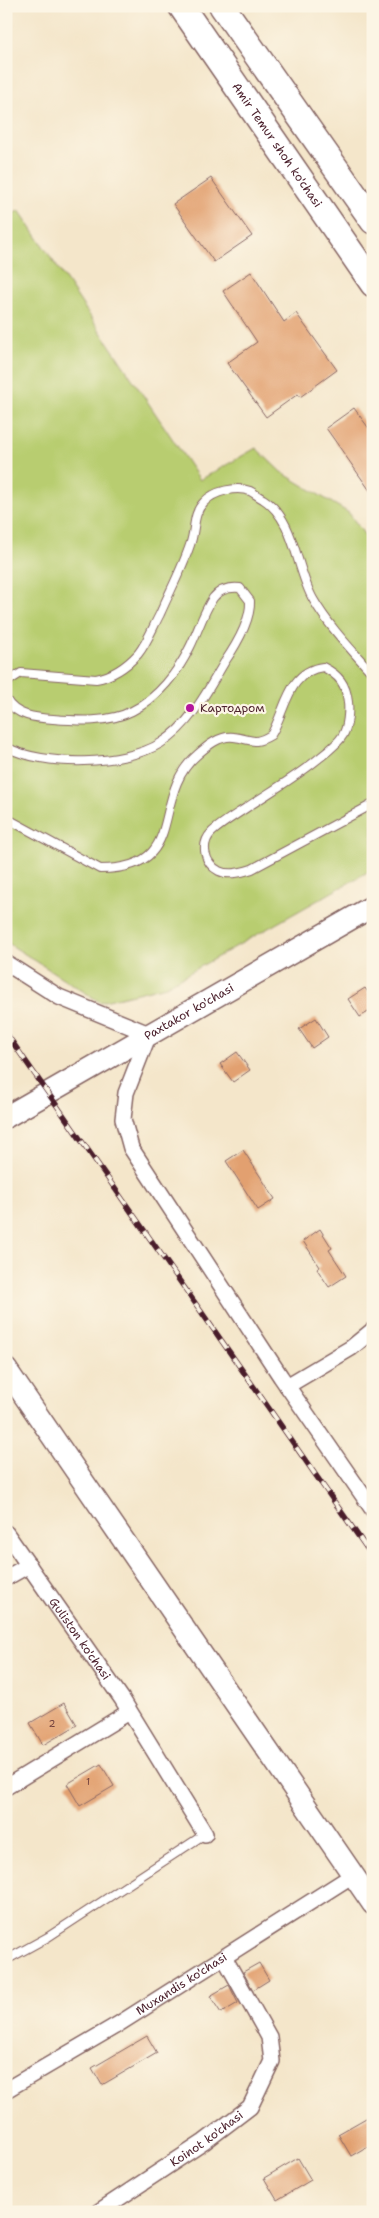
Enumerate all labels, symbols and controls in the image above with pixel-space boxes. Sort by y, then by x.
street label: Amir Temur shoh ko'chasi [228,80,326,211]
place label: Картодром [200,700,265,716]
marker: Картодром [184,702,196,714]
street label: Paxtakor ko'chasi [141,980,237,1044]
street label: Guliston ko'chasi [46,1594,114,1683]
house number: 2 [49,1717,56,1730]
house number: 1 [86,1775,90,1788]
street label: Muxandis ko'chasi [133,1949,230,2019]
street label: Koinot ko'chasi [167,2107,246,2170]

